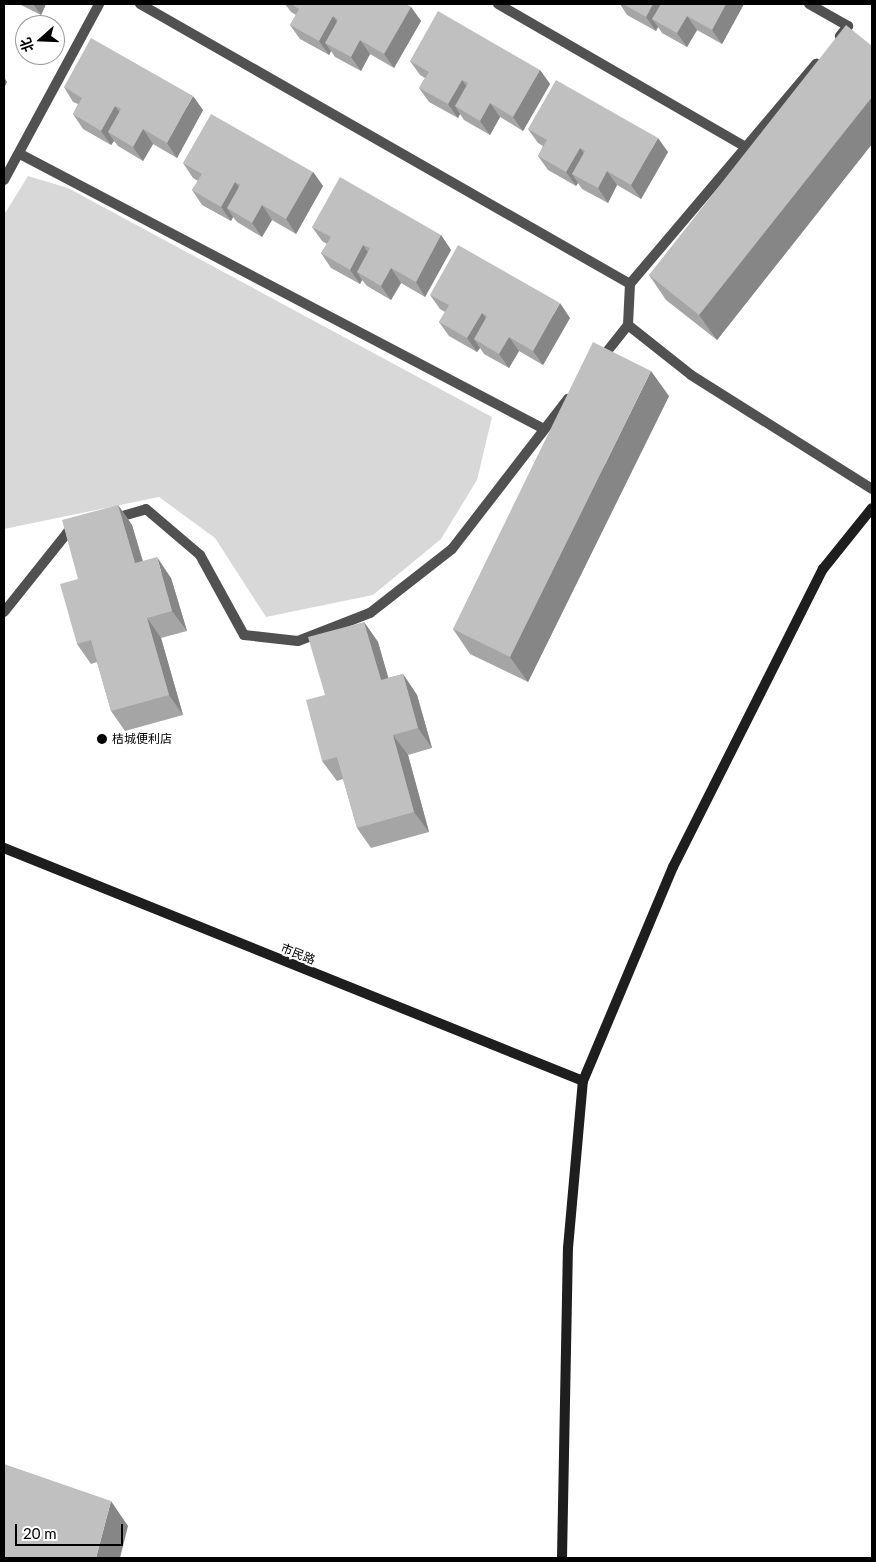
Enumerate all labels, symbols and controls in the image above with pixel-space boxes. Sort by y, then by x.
north arrow [15,15,65,65]
text: 北 [16,35,37,54]
place label: 桔城便利店 [112,732,172,746]
marker: 桔城便利店 [96,733,108,745]
street label: 市民路 [279,941,317,967]
scale bar [18,1514,125,1546]
text: 20 m [23,1524,57,1542]

